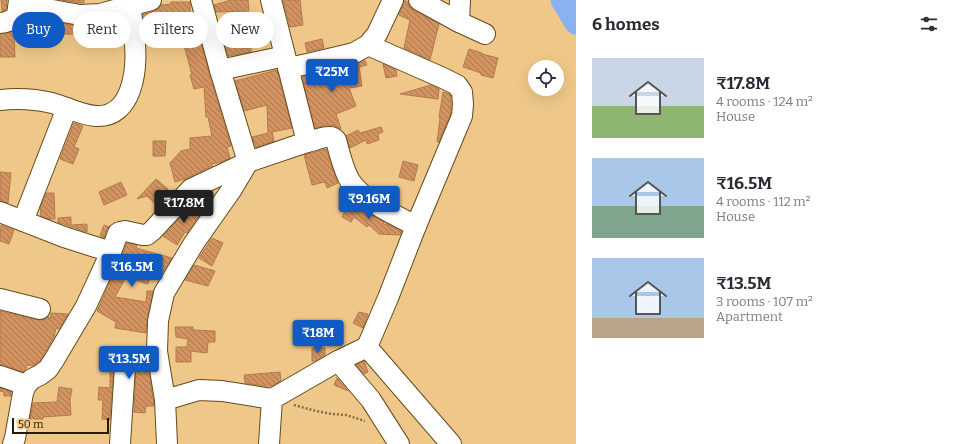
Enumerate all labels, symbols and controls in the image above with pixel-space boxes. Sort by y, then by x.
chip: Buy [12,12,65,48]
chip: Rent [73,12,131,48]
chip: Filters [139,12,208,48]
chip: New [216,12,274,48]
icon: filters [918,13,940,35]
text: 6 homes [592,14,660,35]
pin: ₹25M [308,59,356,93]
map controls [528,60,564,96]
button: locate [528,60,564,96]
text: ₹25M [315,64,349,79]
text: ₹17.8M [716,73,770,94]
icon: home [624,74,672,122]
text: 4 rooms · 124 m² [716,94,813,109]
text: House [716,109,755,124]
text: ₹16.5M [716,173,772,194]
icon: home [624,174,672,222]
pin: ₹9.16M [336,186,402,220]
pin: ₹17.8M [151,190,217,224]
text: ₹9.16M [348,191,390,206]
text: 4 rooms · 112 m² [716,194,810,209]
text: ₹17.8M [163,195,205,210]
text: House [716,209,755,224]
pin: ₹16.5M [99,254,165,288]
text: ₹16.5M [111,259,153,274]
text: ₹13.5M [716,273,771,294]
icon: home [624,274,672,322]
text: 3 rooms · 107 m² [716,294,813,309]
text: Apartment [716,309,783,324]
pin: ₹18M [294,320,342,354]
text: ₹18M [302,325,334,340]
pin: ₹13.5M [96,346,162,380]
text: ₹13.5M [108,351,150,366]
scale bar [12,416,109,435]
text: 50 m [18,418,44,431]

